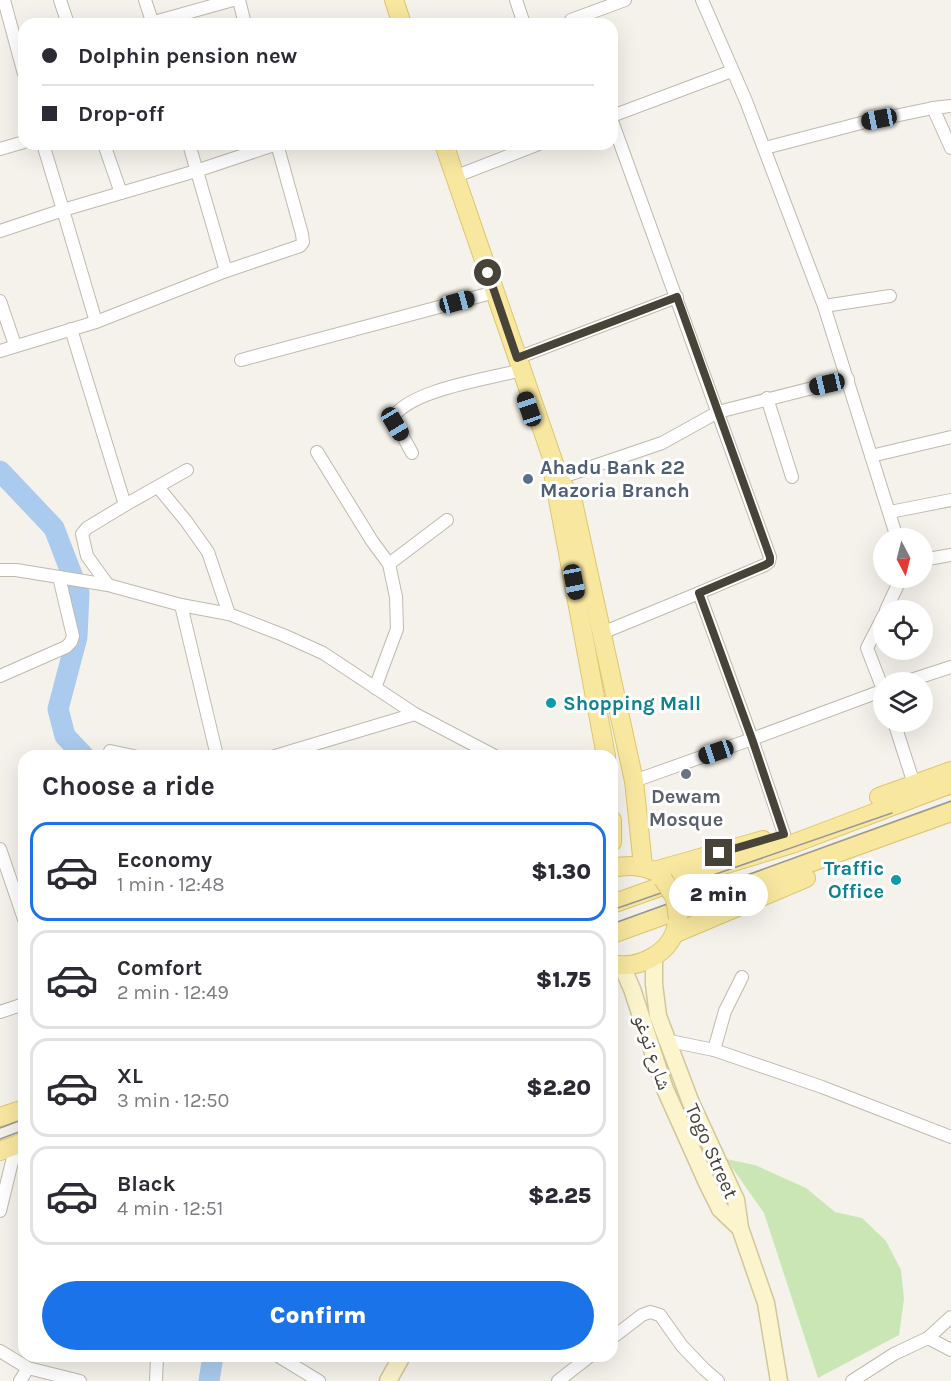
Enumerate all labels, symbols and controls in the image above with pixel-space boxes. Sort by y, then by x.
text: Dolphin pension new [78,43,297,69]
text: Drop-off [78,101,164,127]
car [860,107,898,131]
route start [474,259,501,286]
car [437,289,477,315]
car [807,371,847,397]
car [515,389,543,429]
car [378,404,412,444]
place label: Ahadu Bank 22 Mazoria Branch [540,456,690,502]
marker: Ahadu Bank 22 Mazoria Branch [521,472,535,486]
north arrow [873,528,933,588]
map controls [873,528,933,732]
car [562,563,586,601]
button: locate [873,600,933,660]
button: layers [873,672,933,732]
place label: Shopping Mall [563,692,701,715]
marker: Shopping Mall [544,696,558,710]
car [696,738,736,766]
marker: Dewam Mosque [679,767,693,781]
text: Choose a ride [42,770,215,802]
place label: Dewam Mosque [649,785,723,831]
route end [705,839,732,866]
icon: car [45,845,99,899]
text: Economy [117,847,212,873]
place label: Traffic Office [824,857,884,903]
text: $1.30 [531,859,591,885]
text: 1 min · 12:48 [117,873,224,896]
marker: Traffic Office [889,873,903,887]
callout: 2 min [670,874,768,916]
text: 2 min [690,883,747,906]
icon: car [45,953,99,1007]
text: Comfort [117,955,202,981]
text: $1.75 [536,967,591,993]
text: 2 min · 12:49 [117,981,229,1004]
street label: شارع توغو [628,1011,676,1093]
icon: car [45,1061,99,1115]
text: XL [117,1063,143,1089]
text: $2.20 [526,1075,591,1101]
text: 3 min · 12:50 [117,1089,229,1112]
street label: Togo Street [680,1100,743,1203]
icon: car [45,1169,99,1223]
text: Black [117,1171,176,1197]
text: $2.25 [528,1183,591,1209]
text: 4 min · 12:51 [117,1197,223,1220]
button: Confirm [42,1281,594,1350]

